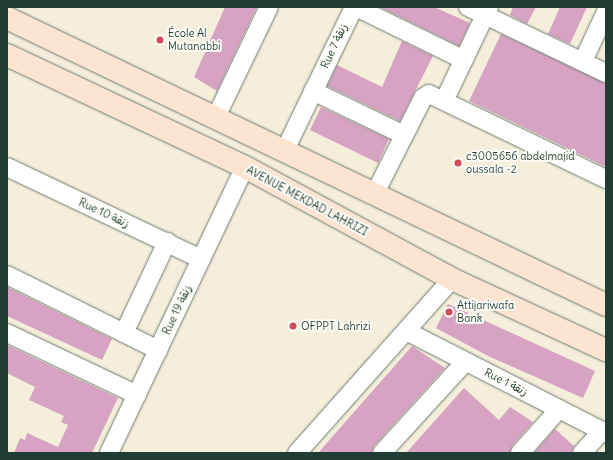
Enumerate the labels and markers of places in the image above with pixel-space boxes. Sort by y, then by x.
place label: École Al Mutanabbi [168,27,221,53]
marker: École Al Mutanabbi [155,35,165,45]
place label: c3005656 abdelmajid oussala -2 [466,150,575,176]
marker: c3005656 abdelmajid oussala -2 [453,158,463,168]
place label: Attijariwafa Bank [457,299,514,325]
marker: Attijariwafa Bank [444,307,454,317]
place label: OFPPT Lahrizi [301,319,371,333]
marker: OFPPT Lahrizi [288,321,298,331]

